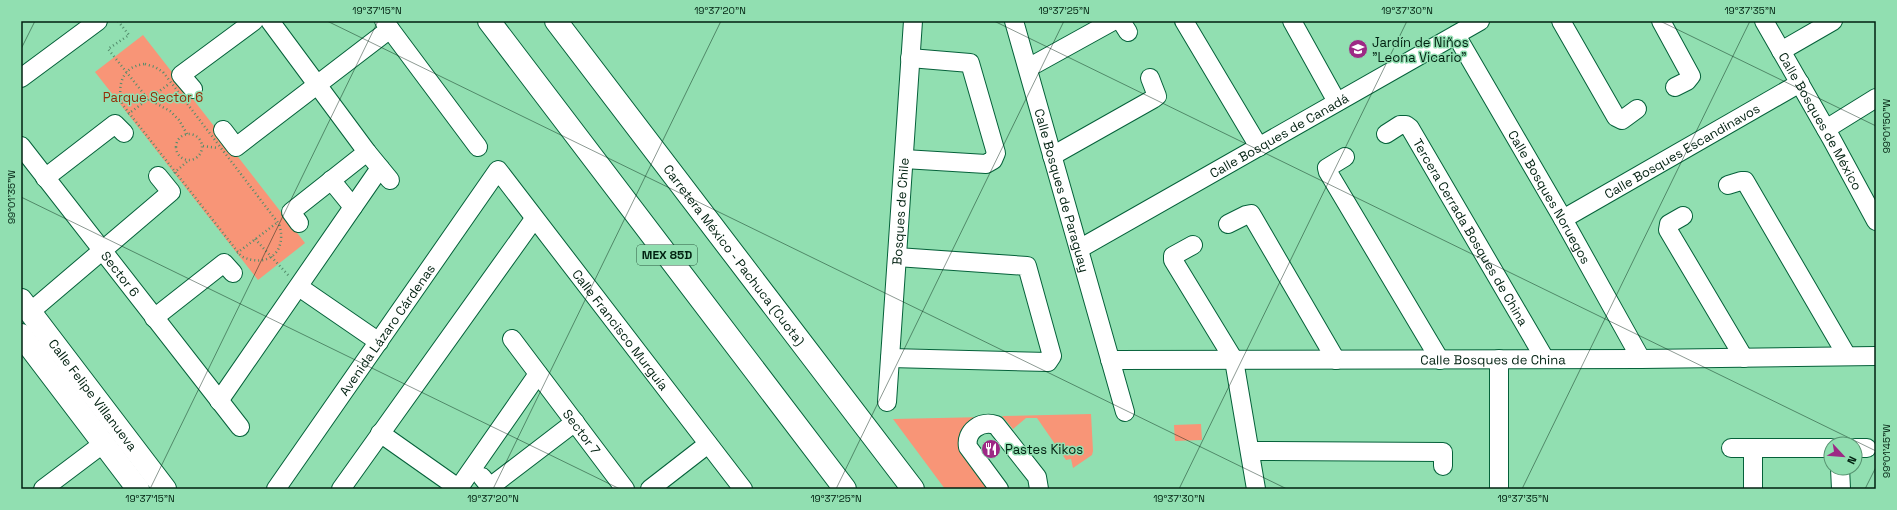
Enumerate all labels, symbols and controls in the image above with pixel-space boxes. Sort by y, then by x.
text: 19°37'15"N [352,4,402,17]
text: 19°37'20"N [694,4,746,17]
text: 19°37'25"N [1038,4,1090,17]
text: 19°37'30"N [1381,4,1433,17]
text: 19°37'35"N [1724,4,1776,17]
place label: Jardín de Niños "Leona Vicario" [1372,34,1469,66]
school or university icon: Jardín de Niños "Leona Vicario" [1347,38,1369,60]
street label: Calle Bosques de México [1775,49,1866,193]
park label: Parque Sector 6 [103,89,203,106]
street label: Calle Bosques de Canadá [1207,89,1352,182]
text: 99°01'50"W [1880,98,1893,153]
street label: Calle Bosques Escandinavos [1601,100,1763,203]
street label: Calle Bosques de Paraguay [1030,107,1093,274]
street label: Calle Bosques Noruegos [1504,127,1594,267]
street label: Tercera Cerrada Bosques de China [1409,135,1532,329]
street label: Bosques de Chile [888,157,913,266]
street label: Carretera México - Pachuca (Cuota) [659,161,808,349]
text: 99°01'35"W [5,170,18,224]
road number: MEX 85D [637,245,697,265]
street label: Sector 6 [97,248,143,300]
street label: Avenida Lázaro Cárdenas [336,261,439,399]
street label: Calle Francisco Murguía [568,266,672,394]
street label: Calle Felipe Villanueva [45,336,141,455]
street label: Calle Bosques de China [1420,351,1566,368]
street label: Sector 7 [559,406,604,458]
text: 99°01'45"W [1880,424,1893,478]
north arrow [1823,436,1863,476]
restaurant icon: Pastes Kikos [980,438,1002,460]
place label: Pastes Kikos [1005,441,1083,458]
text: N [1844,454,1860,467]
text: 19°37'15"N [125,492,175,505]
text: 19°37'20"N [467,492,519,505]
text: 19°37'25"N [810,492,862,505]
text: 19°37'30"N [1153,492,1205,505]
text: 19°37'35"N [1497,492,1549,505]

